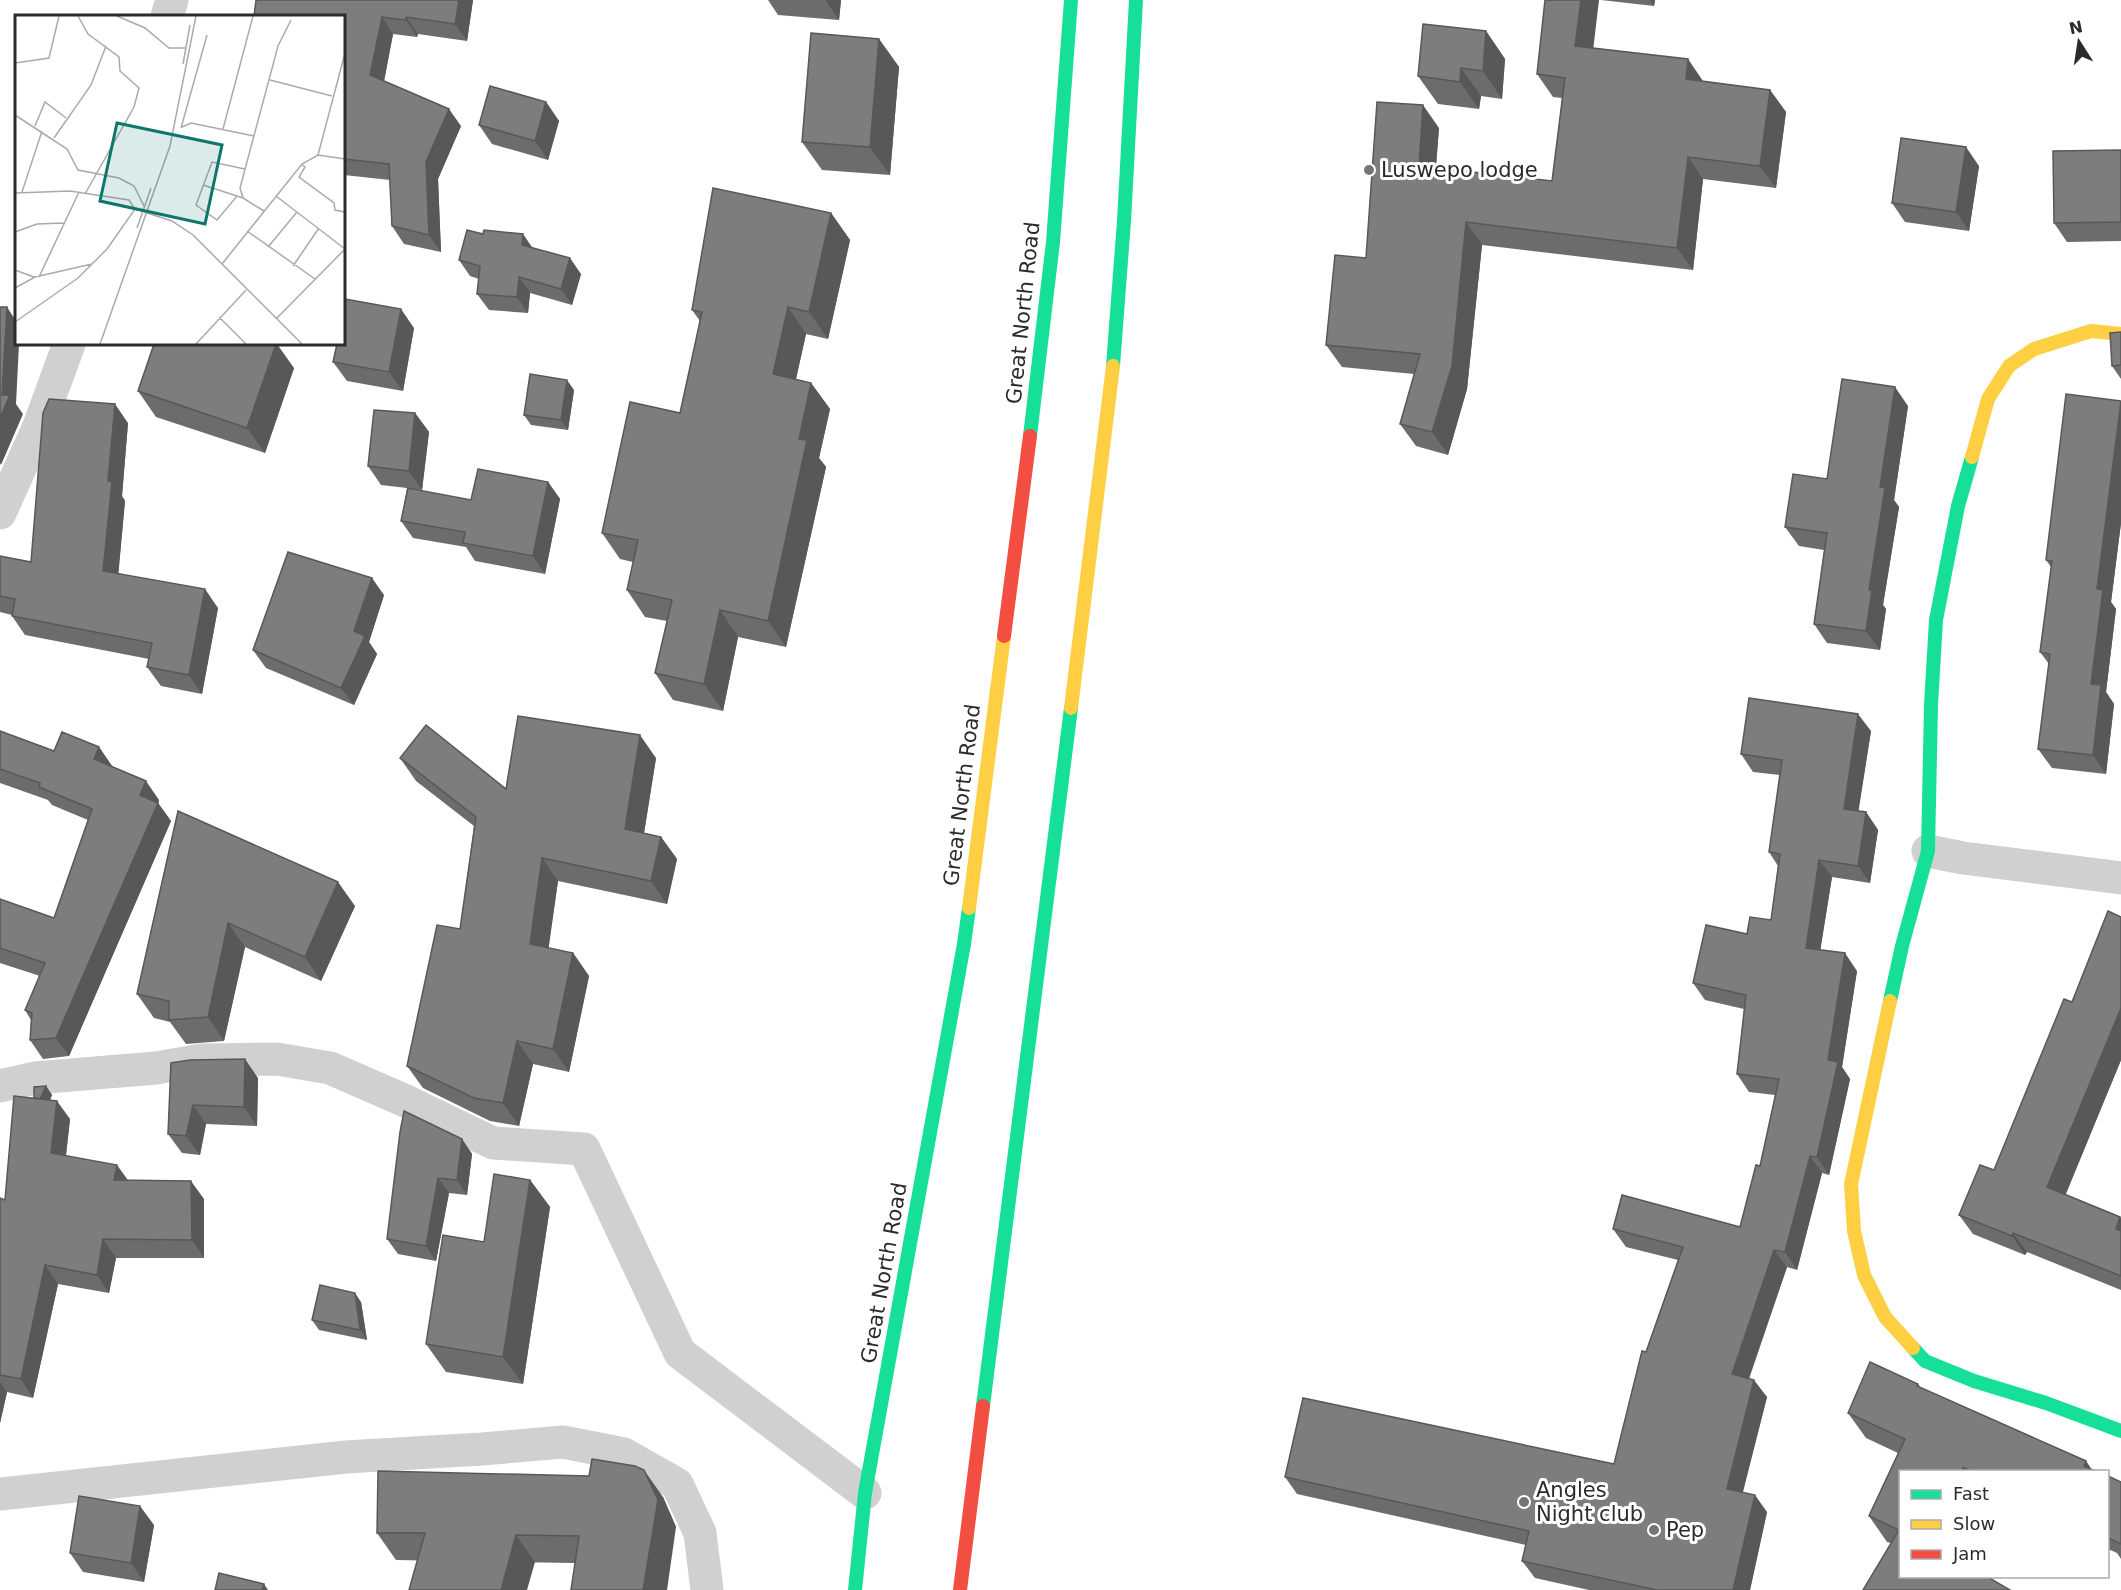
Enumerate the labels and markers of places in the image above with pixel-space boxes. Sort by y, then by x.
place label: Luswepo lodge [1381,158,1538,182]
marker: Luswepo lodge [1362,163,1376,177]
place label: Angles Night club [1536,1478,1643,1526]
marker: Angles Night club [1517,1495,1531,1509]
place label: Pep [1666,1518,1704,1542]
marker: Pep [1647,1523,1661,1537]

